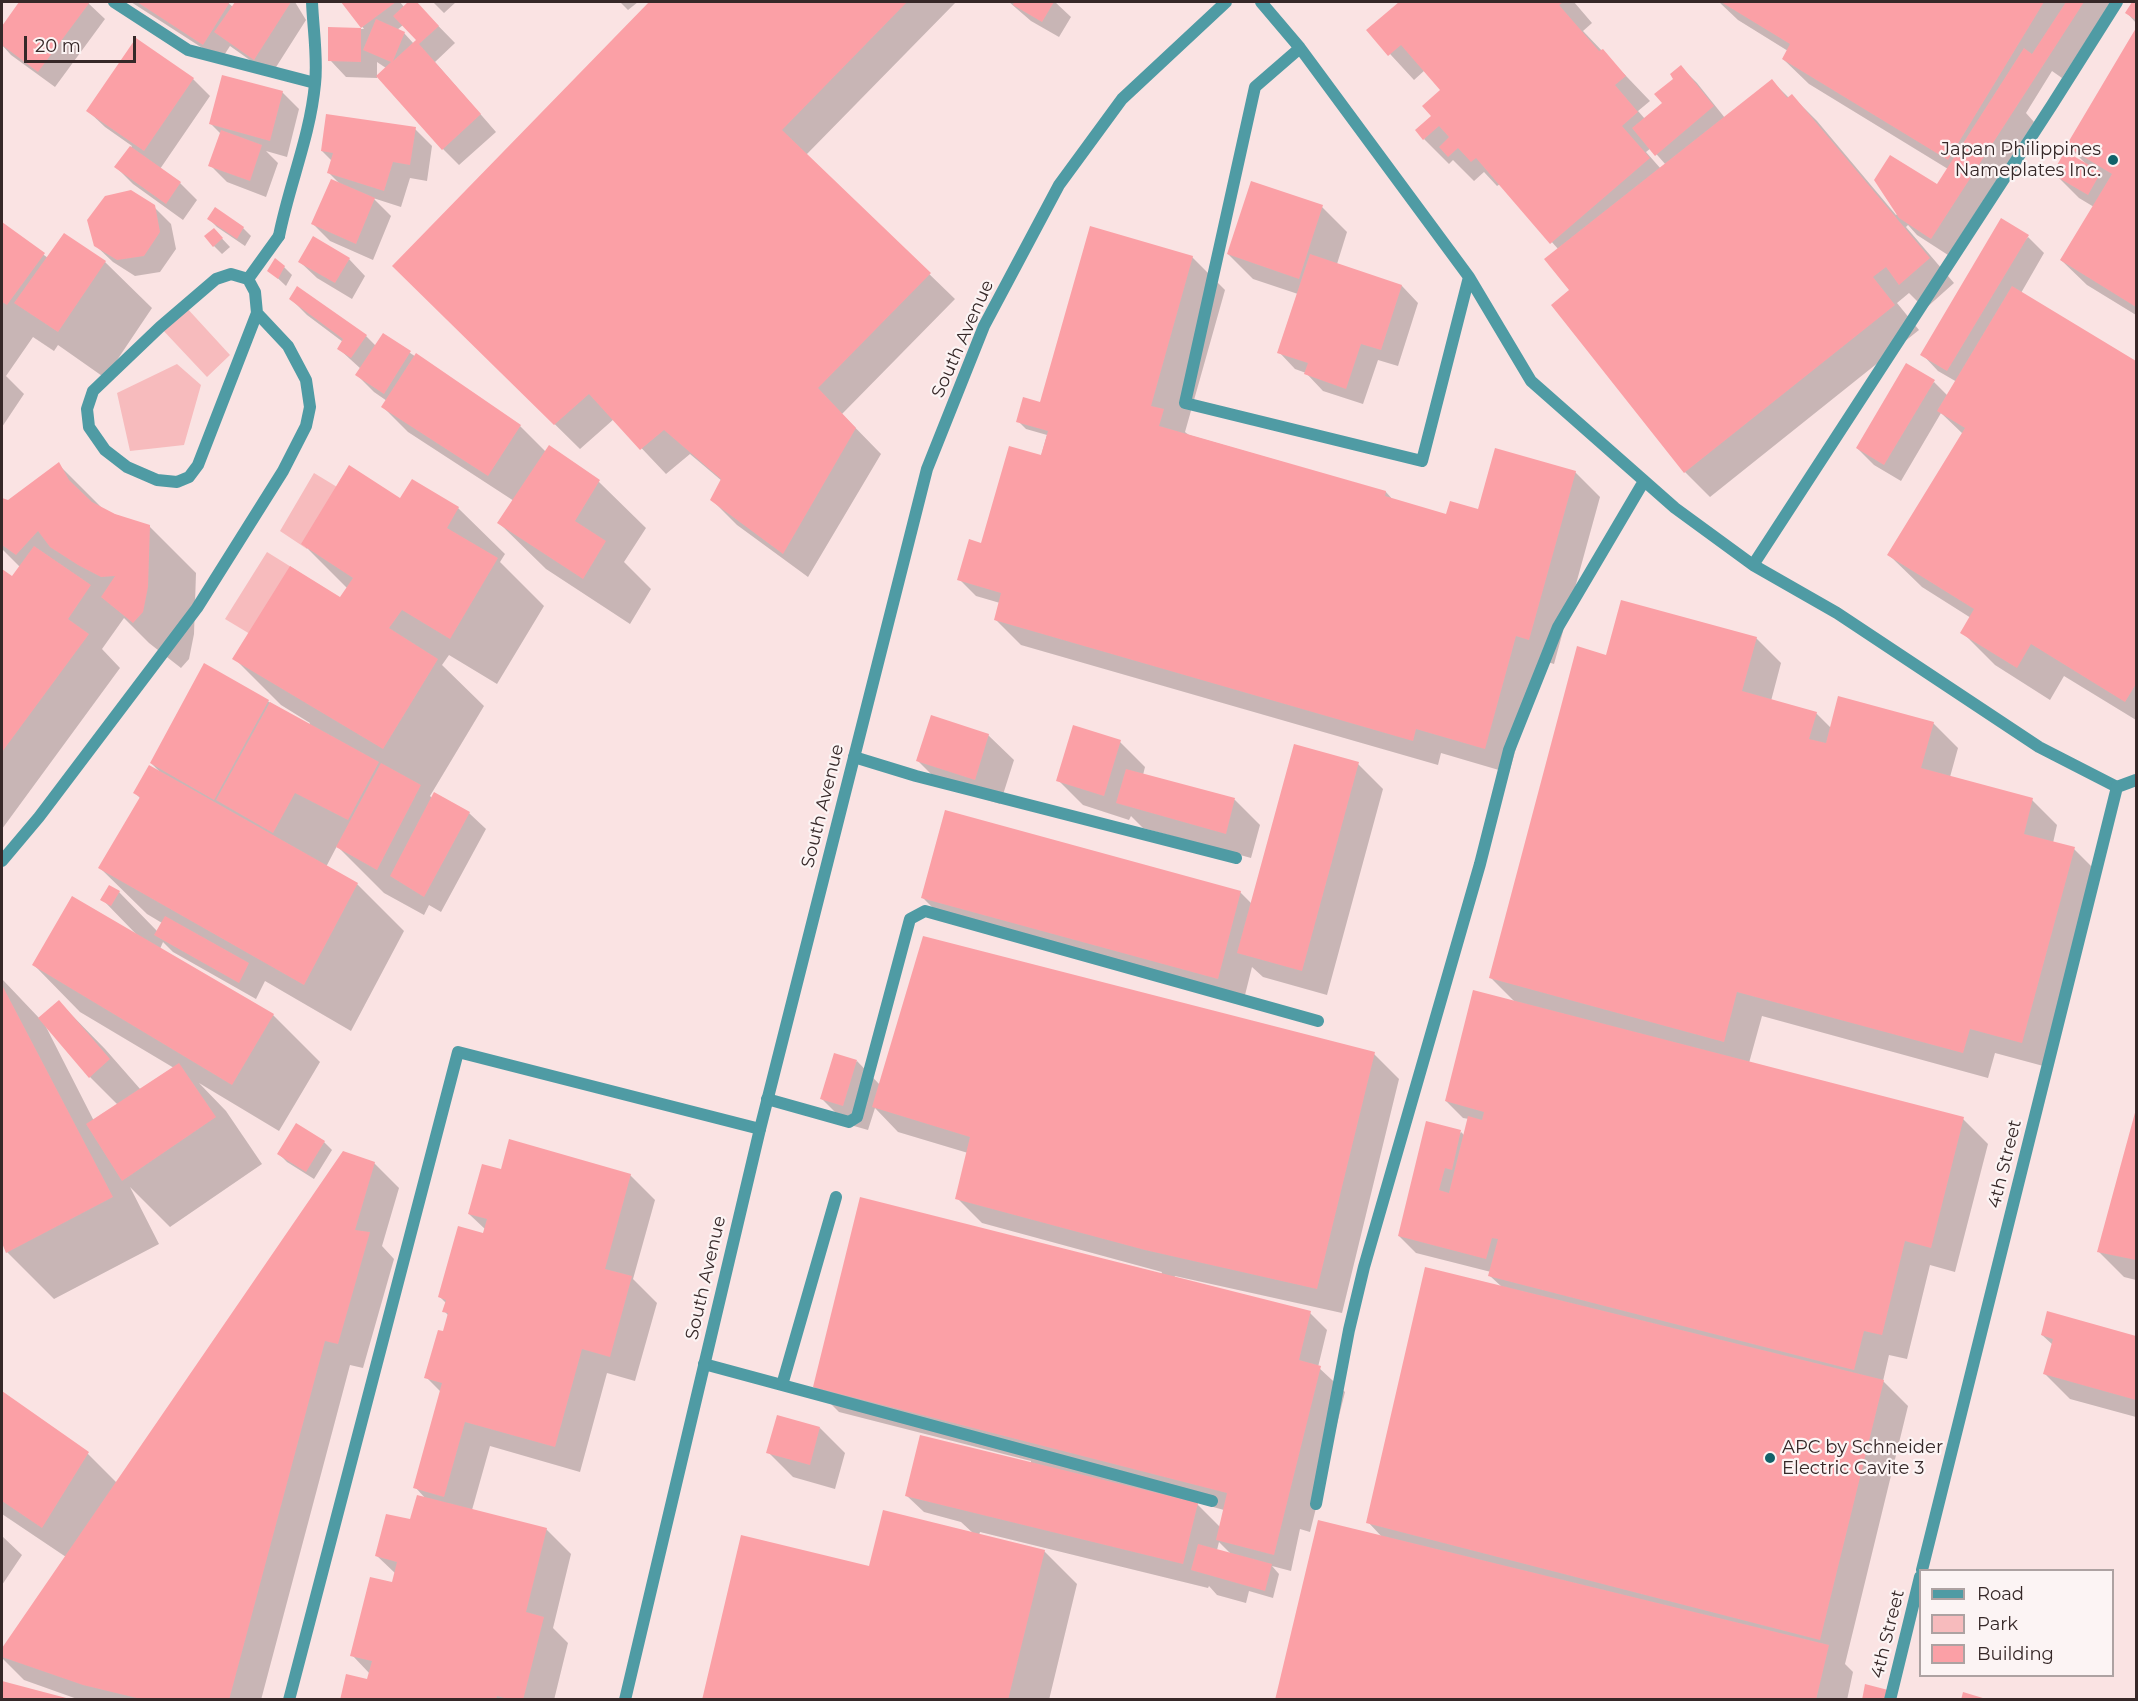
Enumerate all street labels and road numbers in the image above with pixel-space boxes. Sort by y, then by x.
street label: South Avenue [927,277,999,401]
street label: South Avenue [797,742,849,870]
street label: 4th Street [1984,1117,2026,1211]
street label: South Avenue [681,1214,731,1342]
street label: 4th Street [1867,1587,1909,1681]

